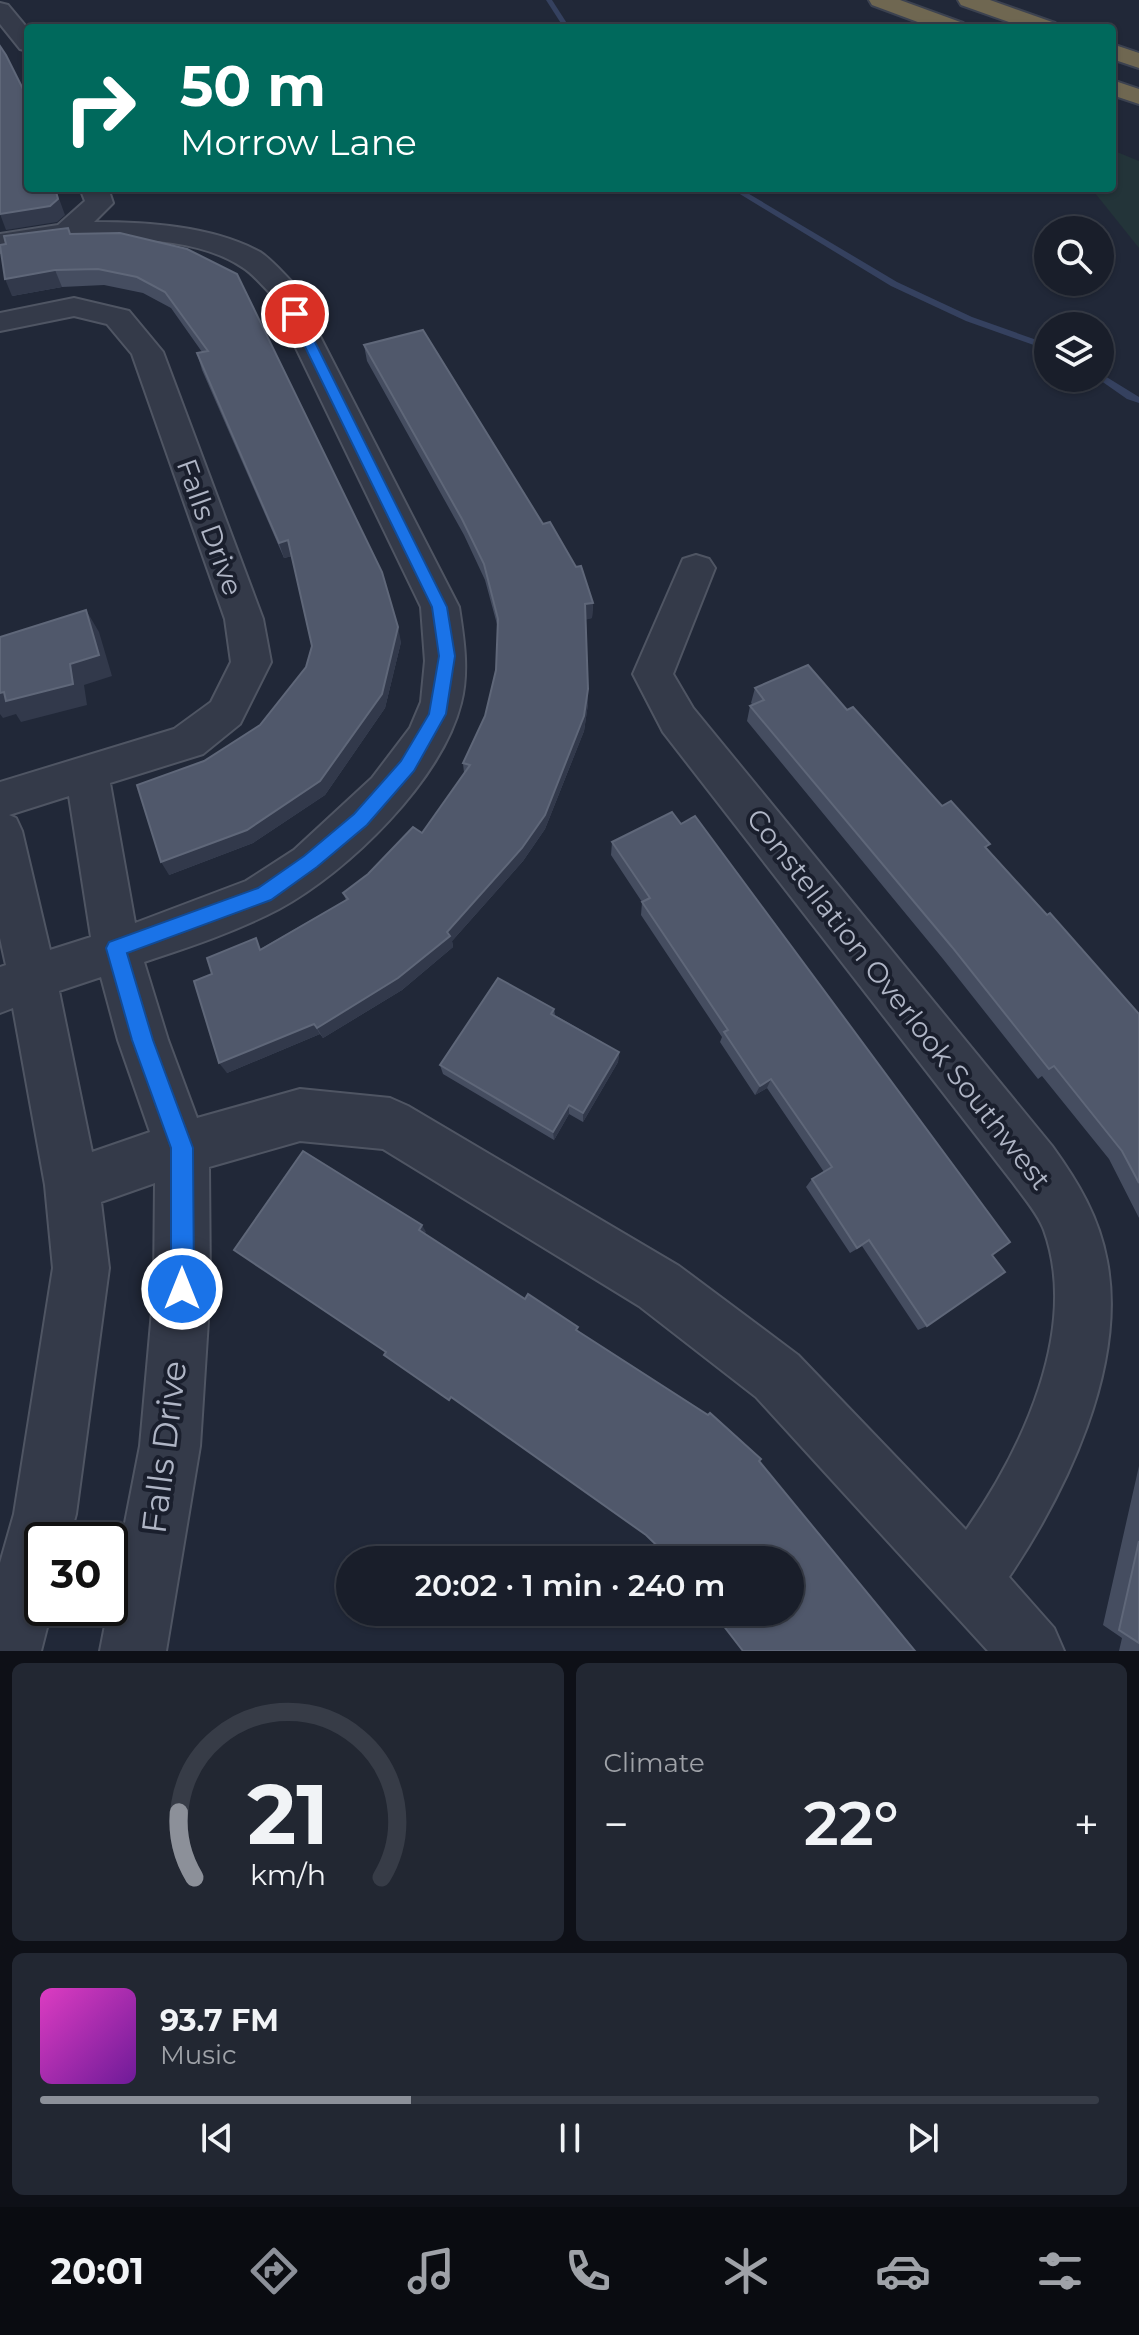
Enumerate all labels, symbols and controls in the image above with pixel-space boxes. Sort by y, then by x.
text: 50 m [180,52,326,120]
icon: right [48,56,152,160]
text: Morrow Lane [180,120,417,164]
map controls [1034,216,1114,392]
button: search [1034,216,1114,296]
pin [261,280,329,348]
icon: arrive [273,292,317,336]
button: layers [1034,312,1114,392]
street label: Falls Drive [170,454,250,600]
street label: Constellation Overlook Southwest [740,802,1058,1196]
position arrow [140,1247,224,1331]
street label: Falls Drive [133,1358,195,1536]
speed limit sign: 30 [24,1522,128,1626]
text: 20:02 · 1 min · 240 m [415,1567,725,1604]
text: Climate [604,1747,705,1779]
text: 21 [247,1763,329,1865]
text: 22° [804,1787,899,1860]
text: − [604,1797,629,1851]
text: + [1074,1797,1099,1851]
text: km/h [250,1857,326,1892]
text: 93.7 FM [160,2002,279,2039]
text: Music [160,2039,237,2071]
icon: previous [195,2116,239,2160]
icon: pause [548,2116,592,2160]
icon: next [901,2116,945,2160]
icon: directions [246,2243,302,2299]
icon: music [403,2243,459,2299]
icon: phone [560,2243,616,2299]
icon: climate [718,2243,774,2299]
icon: car [875,2243,931,2299]
icon: filters [1032,2243,1088,2299]
text: 20:01 [51,2249,144,2293]

